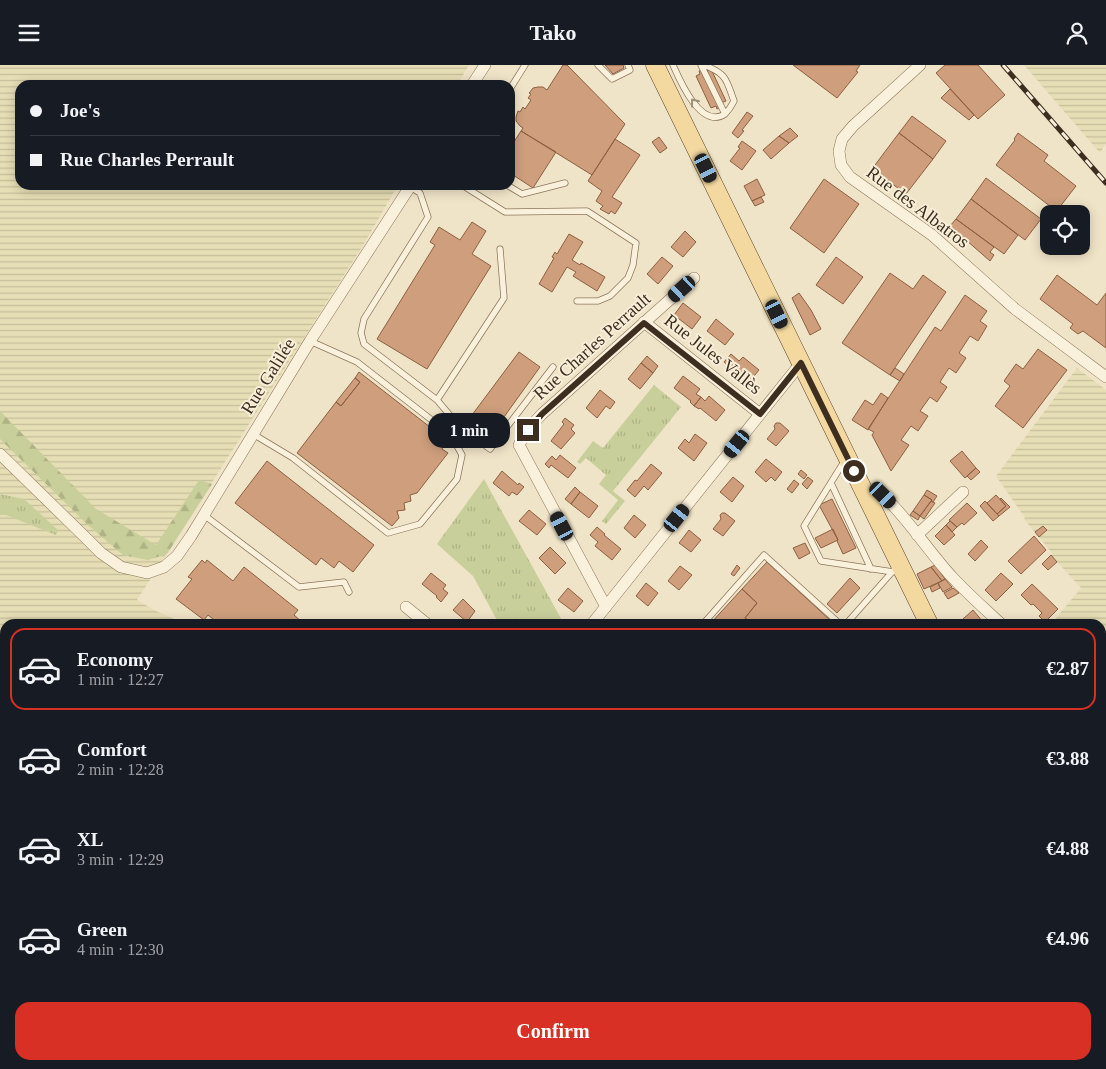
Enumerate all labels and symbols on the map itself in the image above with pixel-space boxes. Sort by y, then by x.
one-way arrow [691,98,700,108]
car [692,151,719,185]
street label: Rue des Albatros [863,162,973,252]
car [665,273,698,305]
street label: Rue Charles Perrault [530,288,654,404]
car [763,297,790,331]
street label: Rue Jules Vallès [660,310,766,398]
street label: Rue Galilée [237,334,299,418]
callout: 1 min [428,413,510,447]
route end [517,419,539,441]
car [721,428,752,460]
route start [843,460,865,482]
car [867,479,898,511]
car [661,502,692,534]
car [548,509,575,543]

